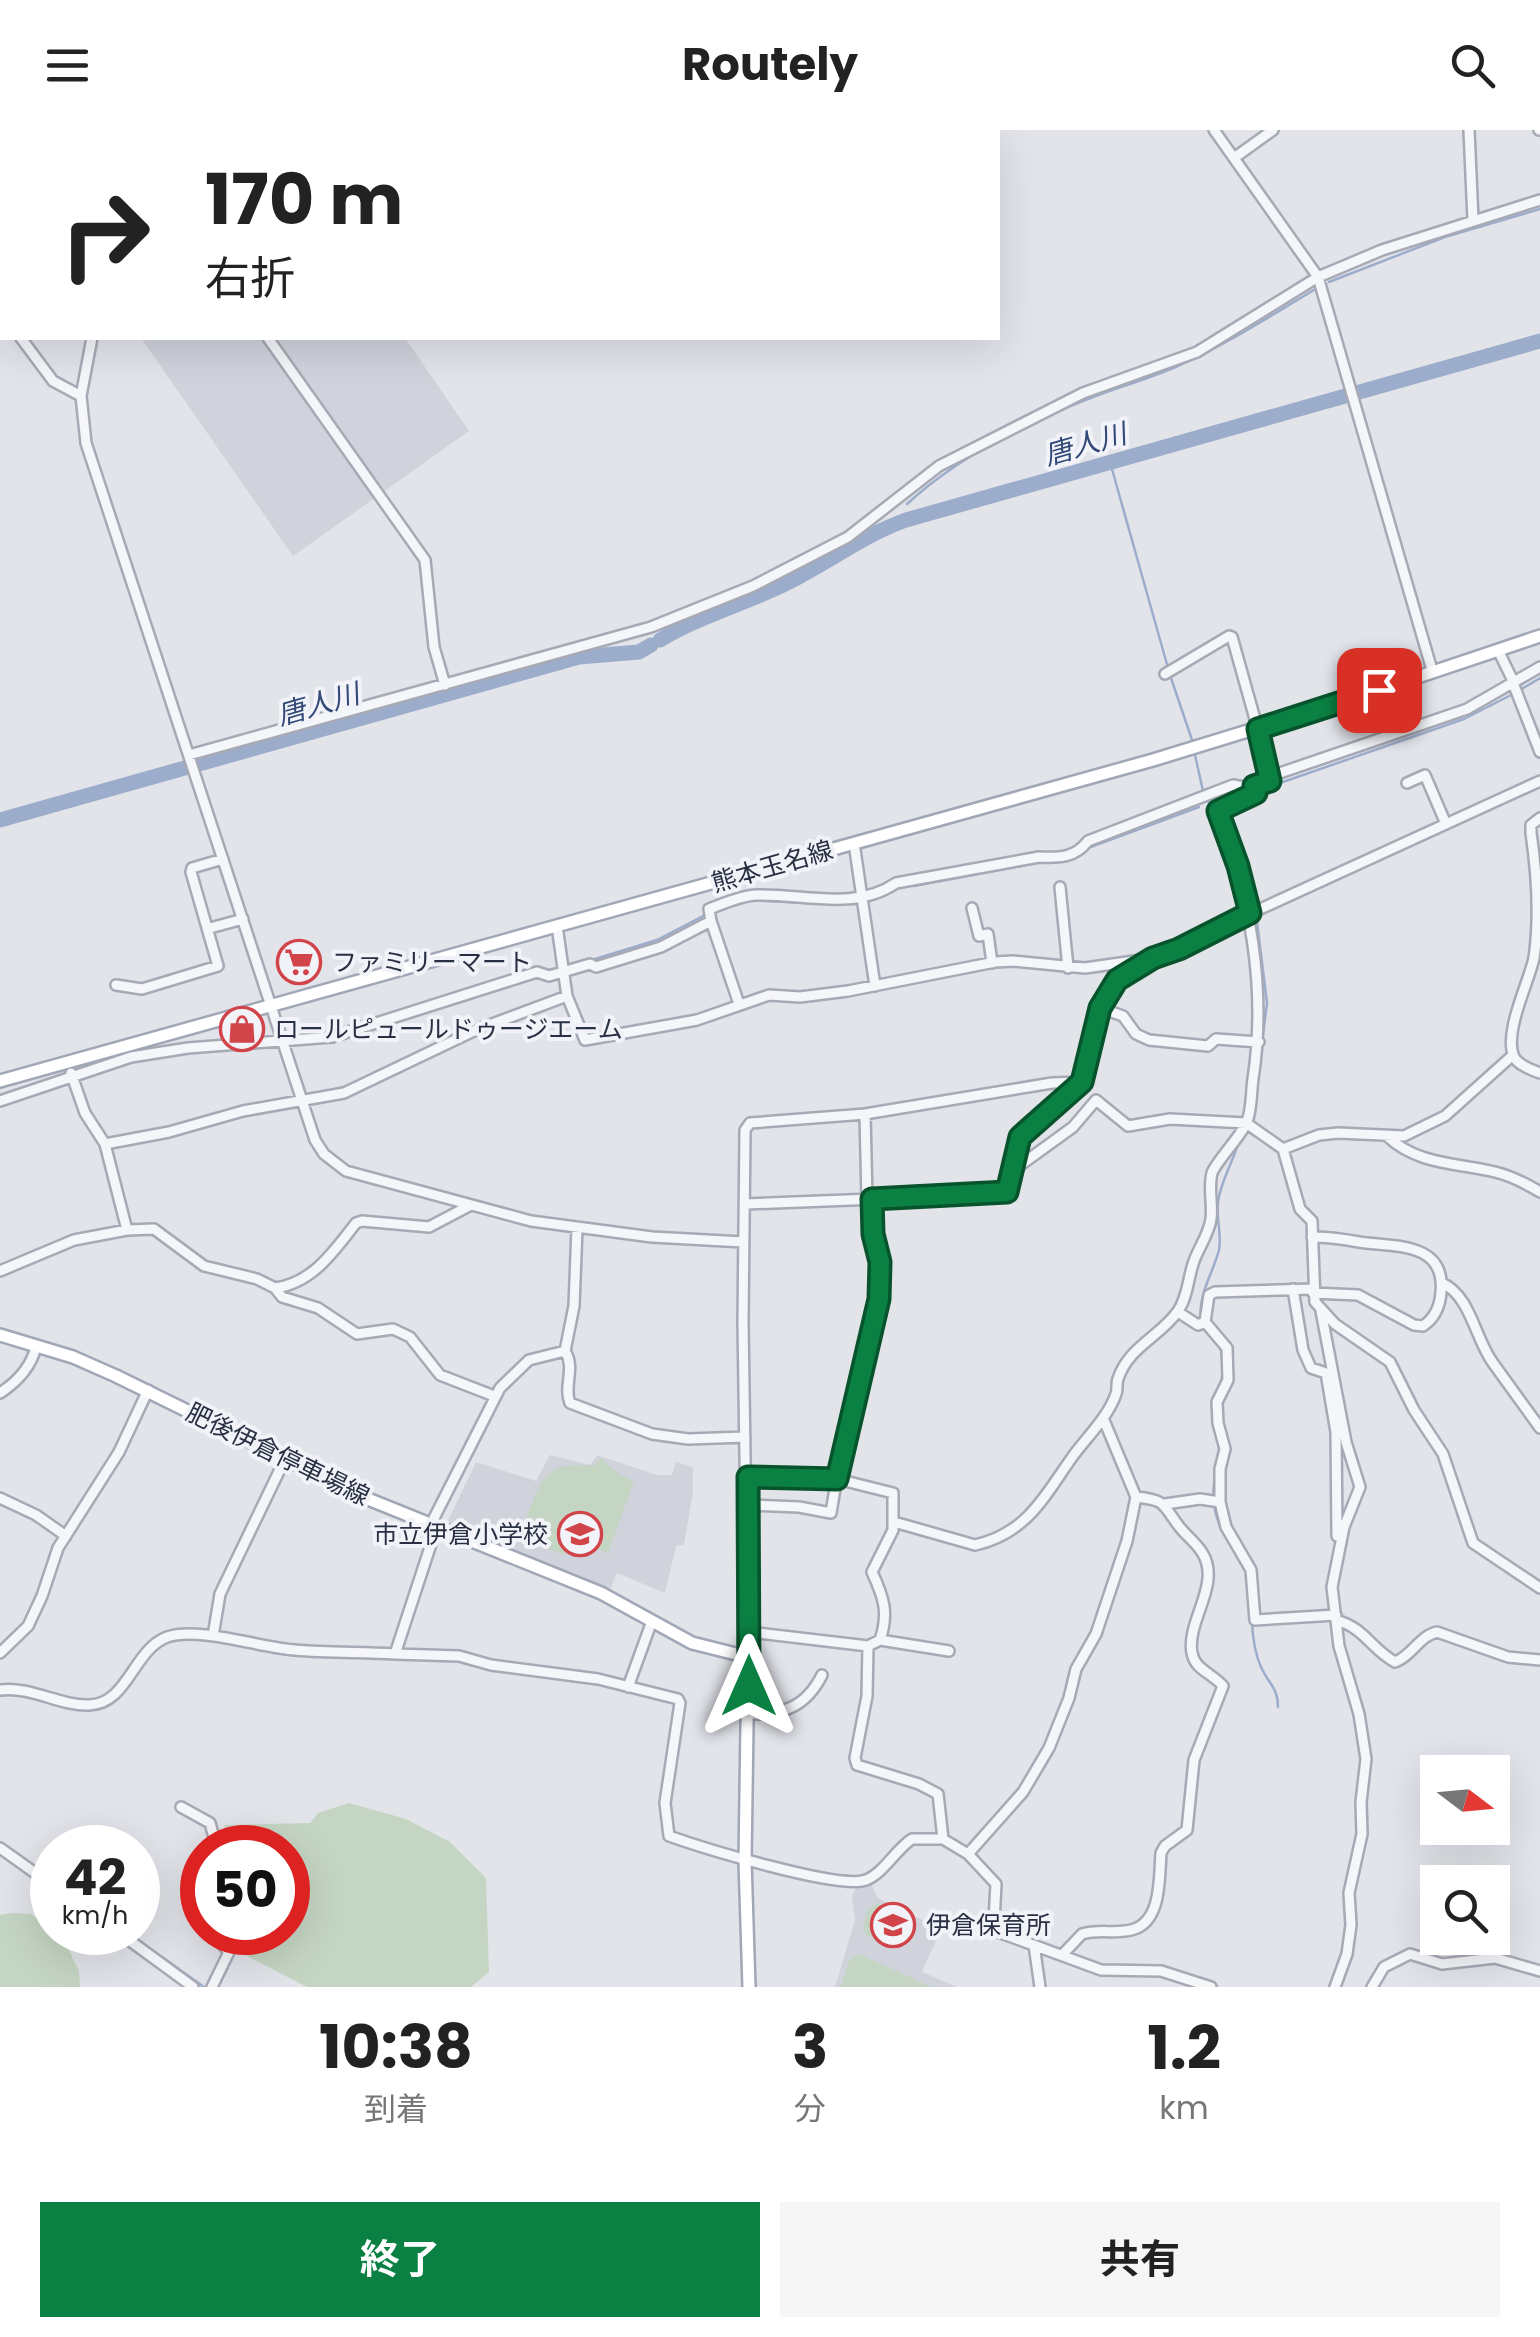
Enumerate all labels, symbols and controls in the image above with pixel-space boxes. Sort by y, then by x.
text: Routely [682,33,858,96]
icon: menu [40,38,95,93]
icon: search [1445,38,1500,93]
text: 170 m [205,150,403,249]
icon: right [40,170,170,300]
text: 右折 [205,247,295,310]
water label: 唐人川 [1039,413,1134,475]
pin [1337,648,1422,733]
icon: arrive [1352,663,1407,718]
water label: 唐人川 [272,673,367,735]
street label: 熊本玉名線 [707,832,837,901]
supermarket icon: ファミリーマート [276,939,322,985]
place label: ファミリーマート [332,945,532,980]
shop icon: ロールピュールドゥージエーム [219,1006,265,1052]
place label: ロールピュールドゥージエーム [274,1012,623,1047]
street label: 肥後伊倉停車場線 [180,1395,375,1514]
school or university icon: 市立伊倉小学校 [557,1511,603,1557]
place label: 市立伊倉小学校 [373,1517,548,1552]
position arrow [697,1634,801,1738]
north arrow [1420,1755,1510,1845]
map controls [1420,1755,1510,1955]
speed limit sign: 50 [180,1825,310,1955]
text: 42 [64,1842,126,1913]
button: search [1420,1865,1510,1955]
text: km/h [62,1898,128,1933]
school or university icon: 伊倉保育所 [870,1902,916,1948]
place label: 伊倉保育所 [926,1908,1051,1943]
text: 10:38 [319,2005,473,2089]
text: 3 [792,2005,828,2089]
text: 1.2 [1147,2006,1221,2090]
text: km [1159,2085,1209,2130]
text: 到着 [364,2086,428,2131]
text: 分 [794,2086,826,2131]
button: 終了 [40,2202,760,2317]
button: 共有 [780,2202,1500,2317]

